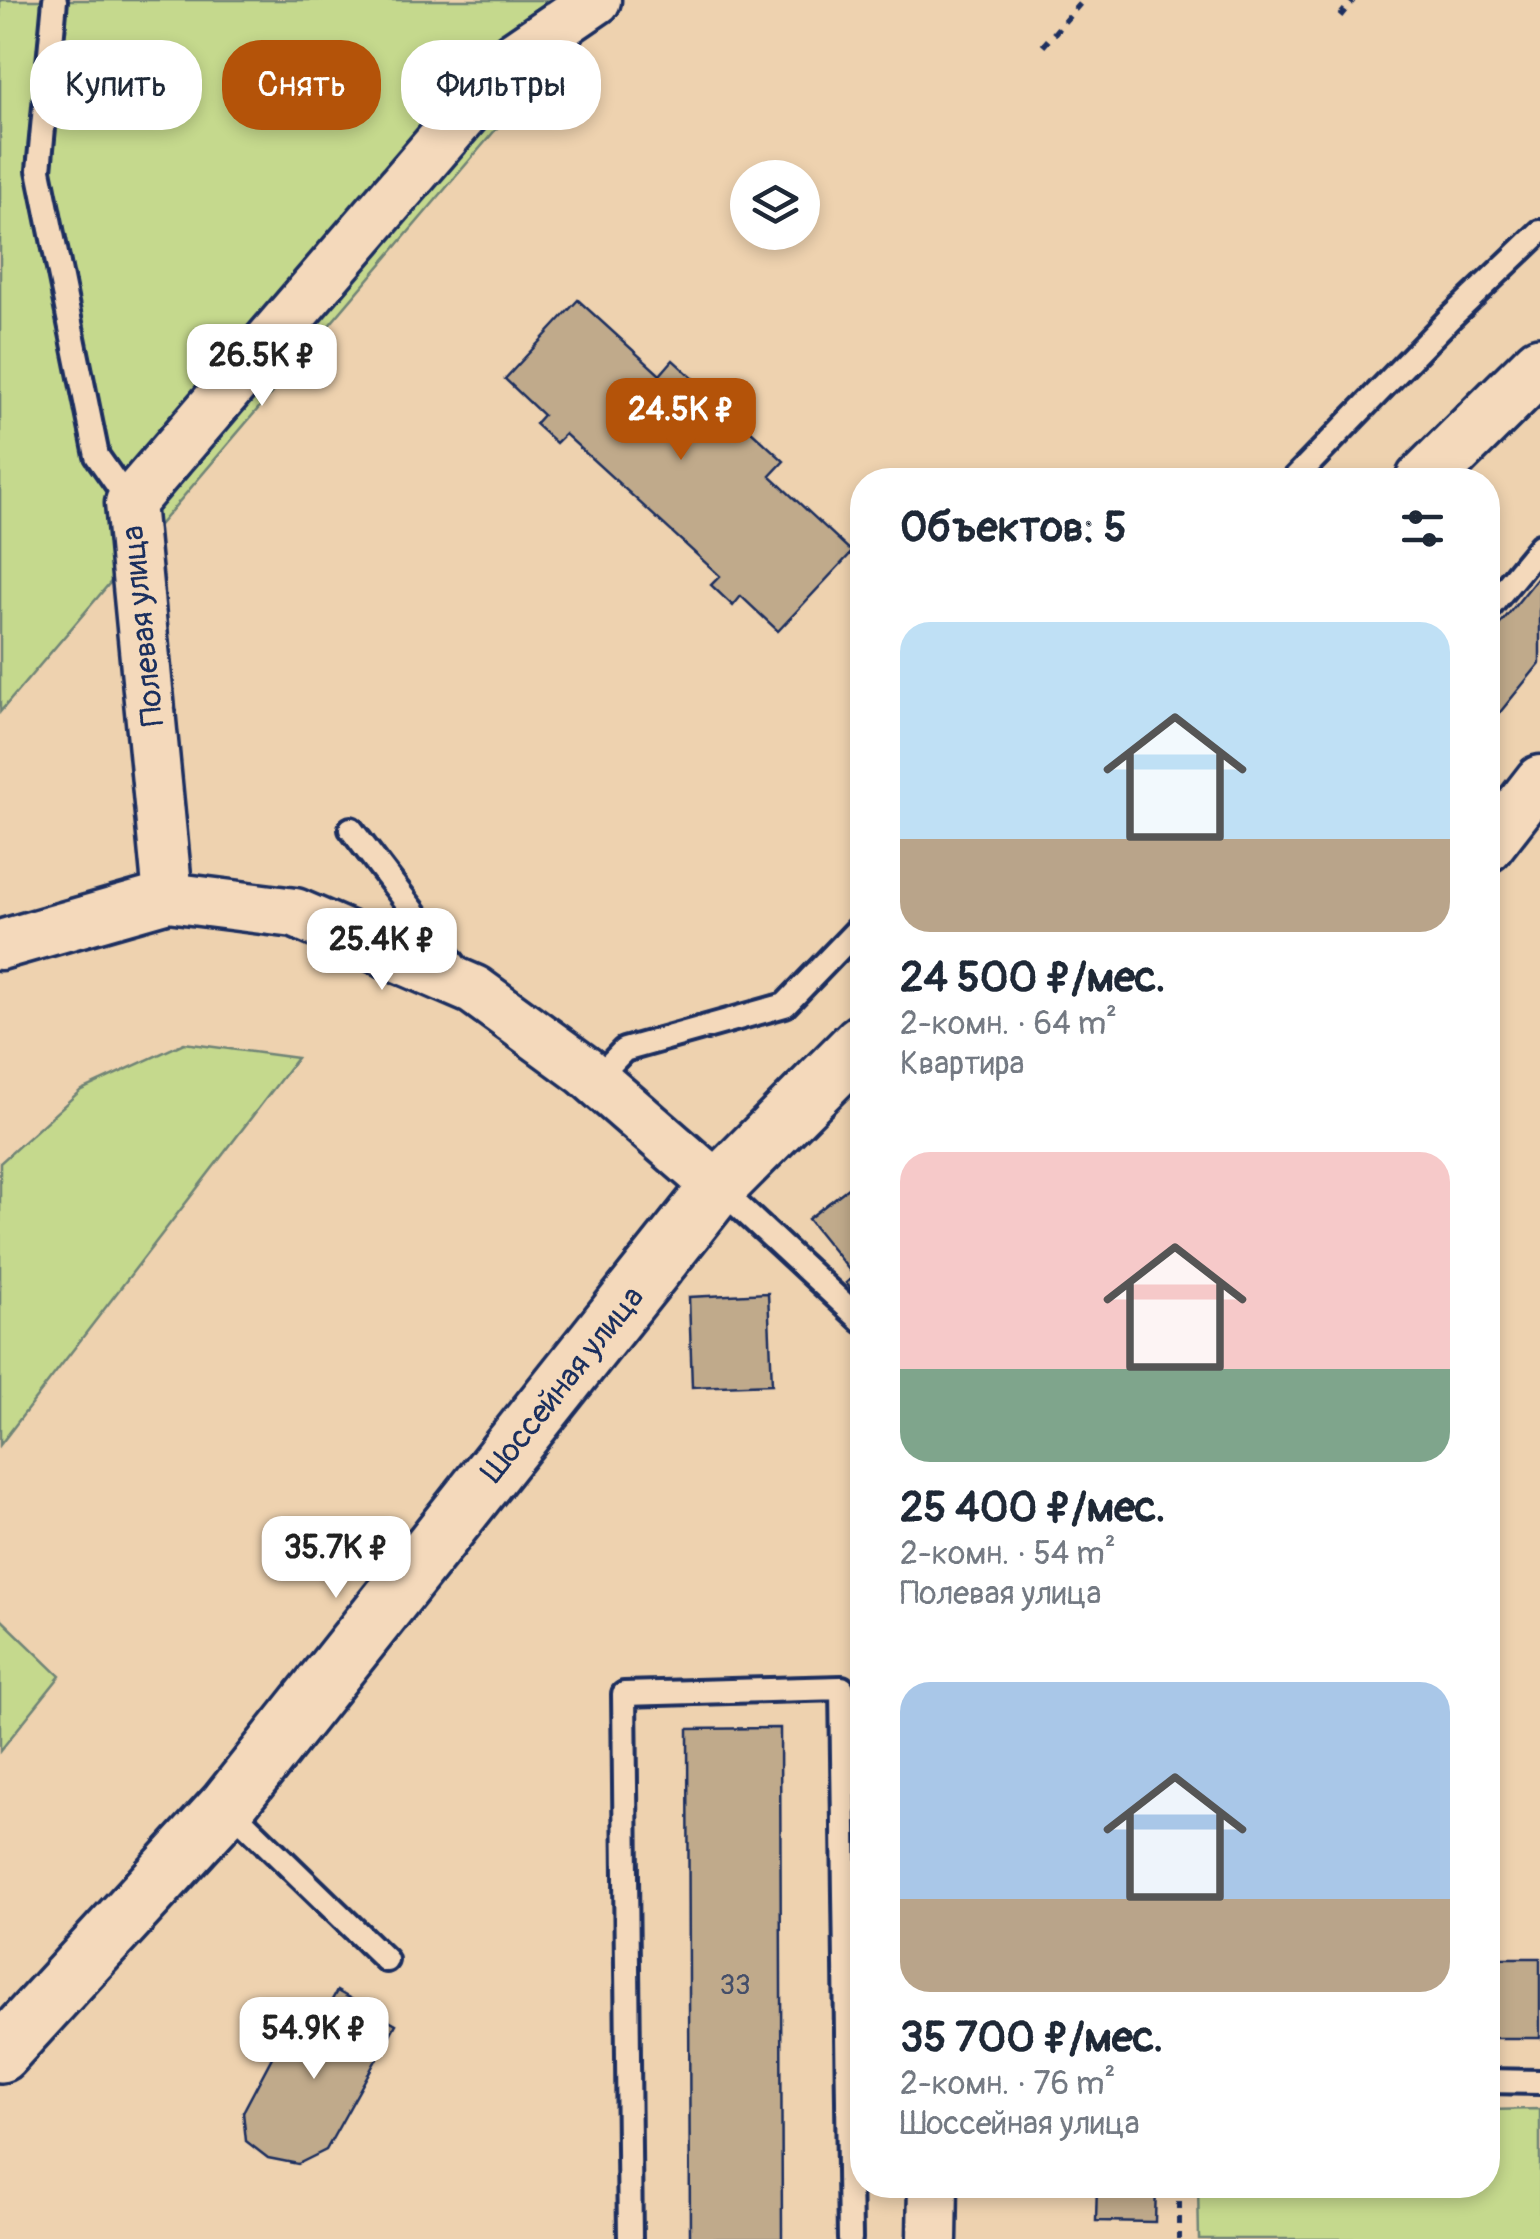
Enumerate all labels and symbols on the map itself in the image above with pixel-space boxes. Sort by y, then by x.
pin: 26.5K ₽ [170,324,354,409]
pin: 24.5K ₽ [589,378,773,463]
street label: Полевая улица [113,524,173,728]
pin: 25.4K ₽ [290,908,474,993]
street label: Шоссейная улица [472,1278,653,1491]
pin: 35.7K ₽ [244,1516,428,1601]
house number: 33 [719,1968,751,2003]
pin: 54.9K ₽ [222,1997,406,2082]

